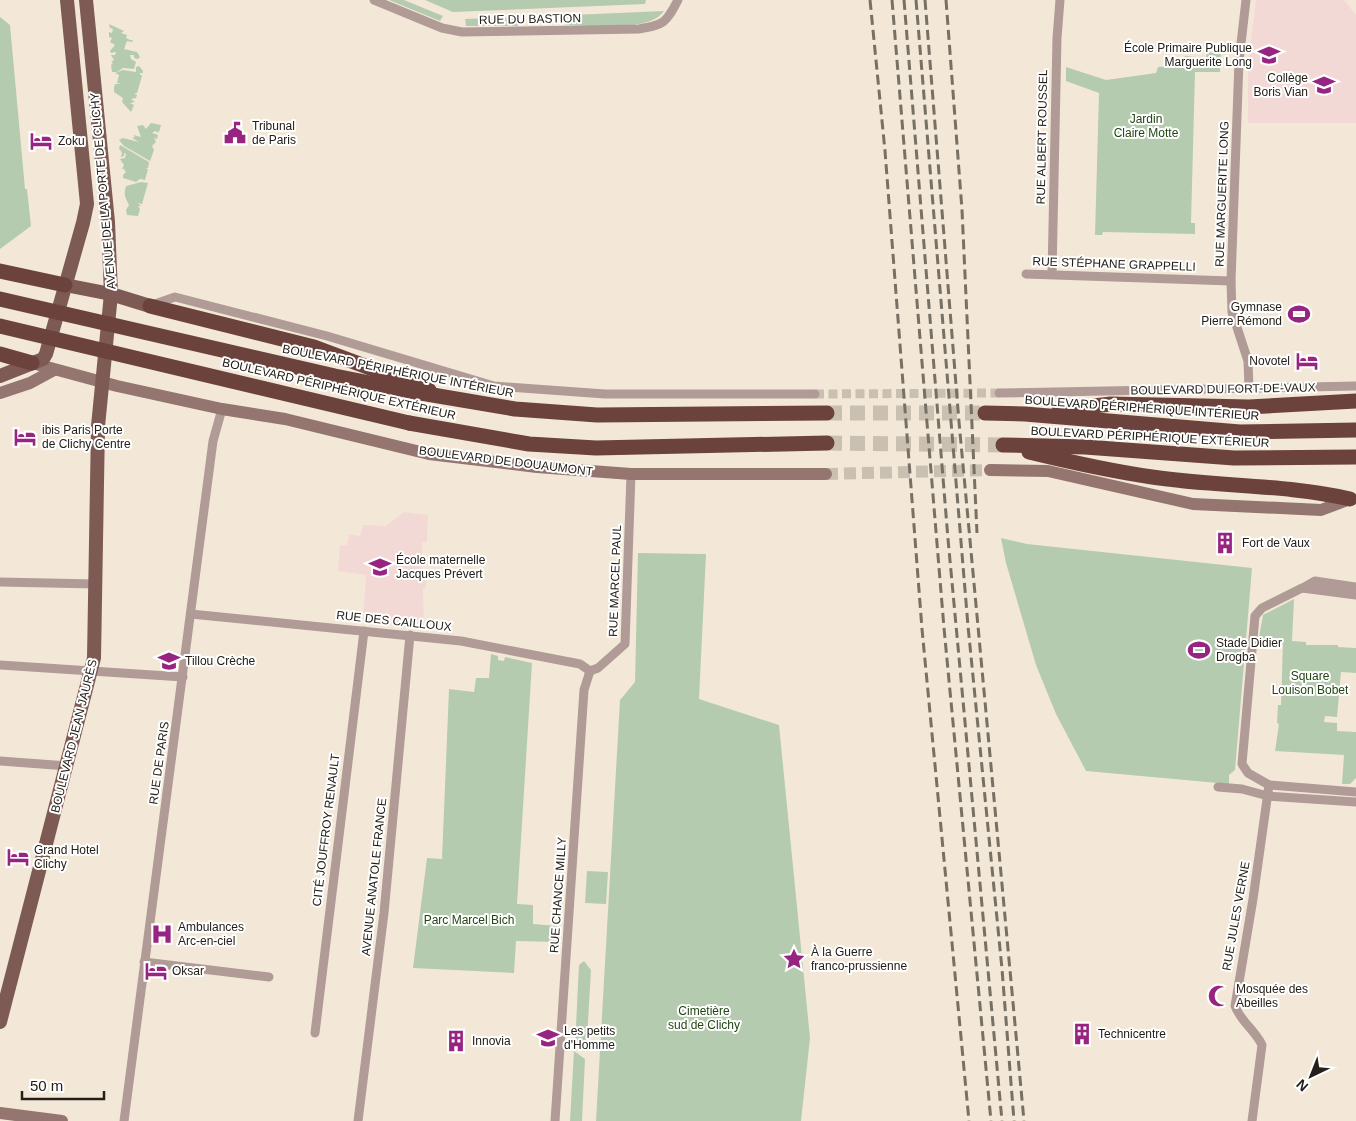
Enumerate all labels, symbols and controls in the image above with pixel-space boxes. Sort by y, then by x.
street label: RUE DU BASTION [479,11,581,27]
place label: École Primaire Publique Marguerite Long [1124,40,1252,69]
school or university icon: École Primaire Publique Marguerite Long [1256,42,1282,68]
street label: RUE ALBERT ROUSSEL [1034,69,1050,205]
place label: Collège Boris Vian [1254,71,1308,99]
school or university icon: Collège Boris Vian [1311,72,1337,98]
street label: AVENUE DE LA PORTE DE CLICHY [87,92,119,290]
park label: Jardin Claire Motte [1114,112,1179,140]
place label: Tribunal de Paris [252,119,296,147]
public building icon: Tribunal de Paris [222,120,248,146]
street label: RUE MARGUERITE LONG [1212,121,1232,267]
hotel icon: Zoku [28,128,54,154]
place label: Zoku [58,134,85,148]
street label: RUE STÉPHANE GRAPPELLI [1032,253,1196,274]
place label: Gymnase Pierre Rémond [1201,300,1282,328]
sports icon: Gymnase Pierre Rémond [1286,301,1312,327]
street label: BOULEVARD PÉRIPHÉRIQUE INTÉRIEUR [281,341,515,400]
hotel icon: Novotel [1294,348,1320,374]
street label: BOULEVARD PÉRIPHÉRIQUE EXTÉRIEUR [221,354,458,423]
place label: Novotel [1249,354,1290,368]
street label: BOULEVARD DU FORT-DE-VAUX [1130,380,1316,398]
street label: BOULEVARD PÉRIPHÉRIQUE INTÉRIEUR [1024,392,1260,423]
place label: ibis Paris Porte de Clichy Centre [42,423,131,451]
street label: BOULEVARD PÉRIPHÉRIQUE EXTÉRIEUR [1030,423,1270,450]
hotel icon: ibis Paris Porte de Clichy Centre [12,424,38,450]
street label: BOULEVARD DE DOUAUMONT [418,443,594,479]
street label: RUE MARCEL PAUL [606,524,624,637]
building icon: Fort de Vaux [1212,530,1238,556]
place label: Fort de Vaux [1242,536,1310,550]
place label: École maternelle Jacques Prévert [396,552,486,581]
school or university icon: École maternelle Jacques Prévert [367,554,393,580]
street label: RUE DES CAILLOUX [336,608,452,634]
place label: Stade Didier Drogba [1216,636,1282,664]
sports icon: Stade Didier Drogba [1186,637,1212,663]
school or university icon: Tillou Crèche [156,648,182,674]
place label: Tillou Crèche [185,654,256,668]
street label: BOULEVARD JEAN JAURÈS [47,657,100,814]
park label: Square Louison Bobet [1272,669,1349,697]
street label: RUE DE PARIS [146,721,172,805]
street label: CITÉ JOUFFROY RENAULT [309,752,342,907]
street label: AVENUE ANATOLE FRANCE [359,797,389,957]
street label: RUE CHANCE MILLY [547,836,569,954]
place label: Grand Hotel Clichy [34,843,99,871]
hotel icon: Grand Hotel Clichy [5,844,31,870]
street label: RUE JULES VERNE [1219,860,1253,972]
park label: Parc Marcel Bich [424,913,514,927]
place label: Ambulances Arc-en-ciel [178,920,244,948]
hospital icon: Ambulances Arc-en-ciel [149,921,175,947]
place label: À la Guerre franco-prussienne [811,944,907,973]
place icon: À la Guerre franco-prussienne [781,946,807,972]
hotel icon: Oksar [143,958,169,984]
place label: Oksar [172,964,204,978]
place label: Mosquée des Abeilles [1236,982,1308,1010]
mosque icon: Mosquée des Abeilles [1206,983,1232,1009]
park label: Cimetière sud de Clichy [668,1004,740,1032]
building icon: Technicentre [1069,1021,1095,1047]
place label: Les petits d'Homme [564,1024,615,1052]
school or university icon: Les petits d'Homme [535,1025,561,1051]
place label: Technicentre [1098,1027,1166,1041]
building icon: Innovia [443,1028,469,1054]
place label: Innovia [472,1034,511,1048]
north arrow [1286,1051,1336,1101]
scale bar [22,1068,105,1100]
text: N [1293,1076,1311,1095]
text: 50 m [30,1077,63,1094]

